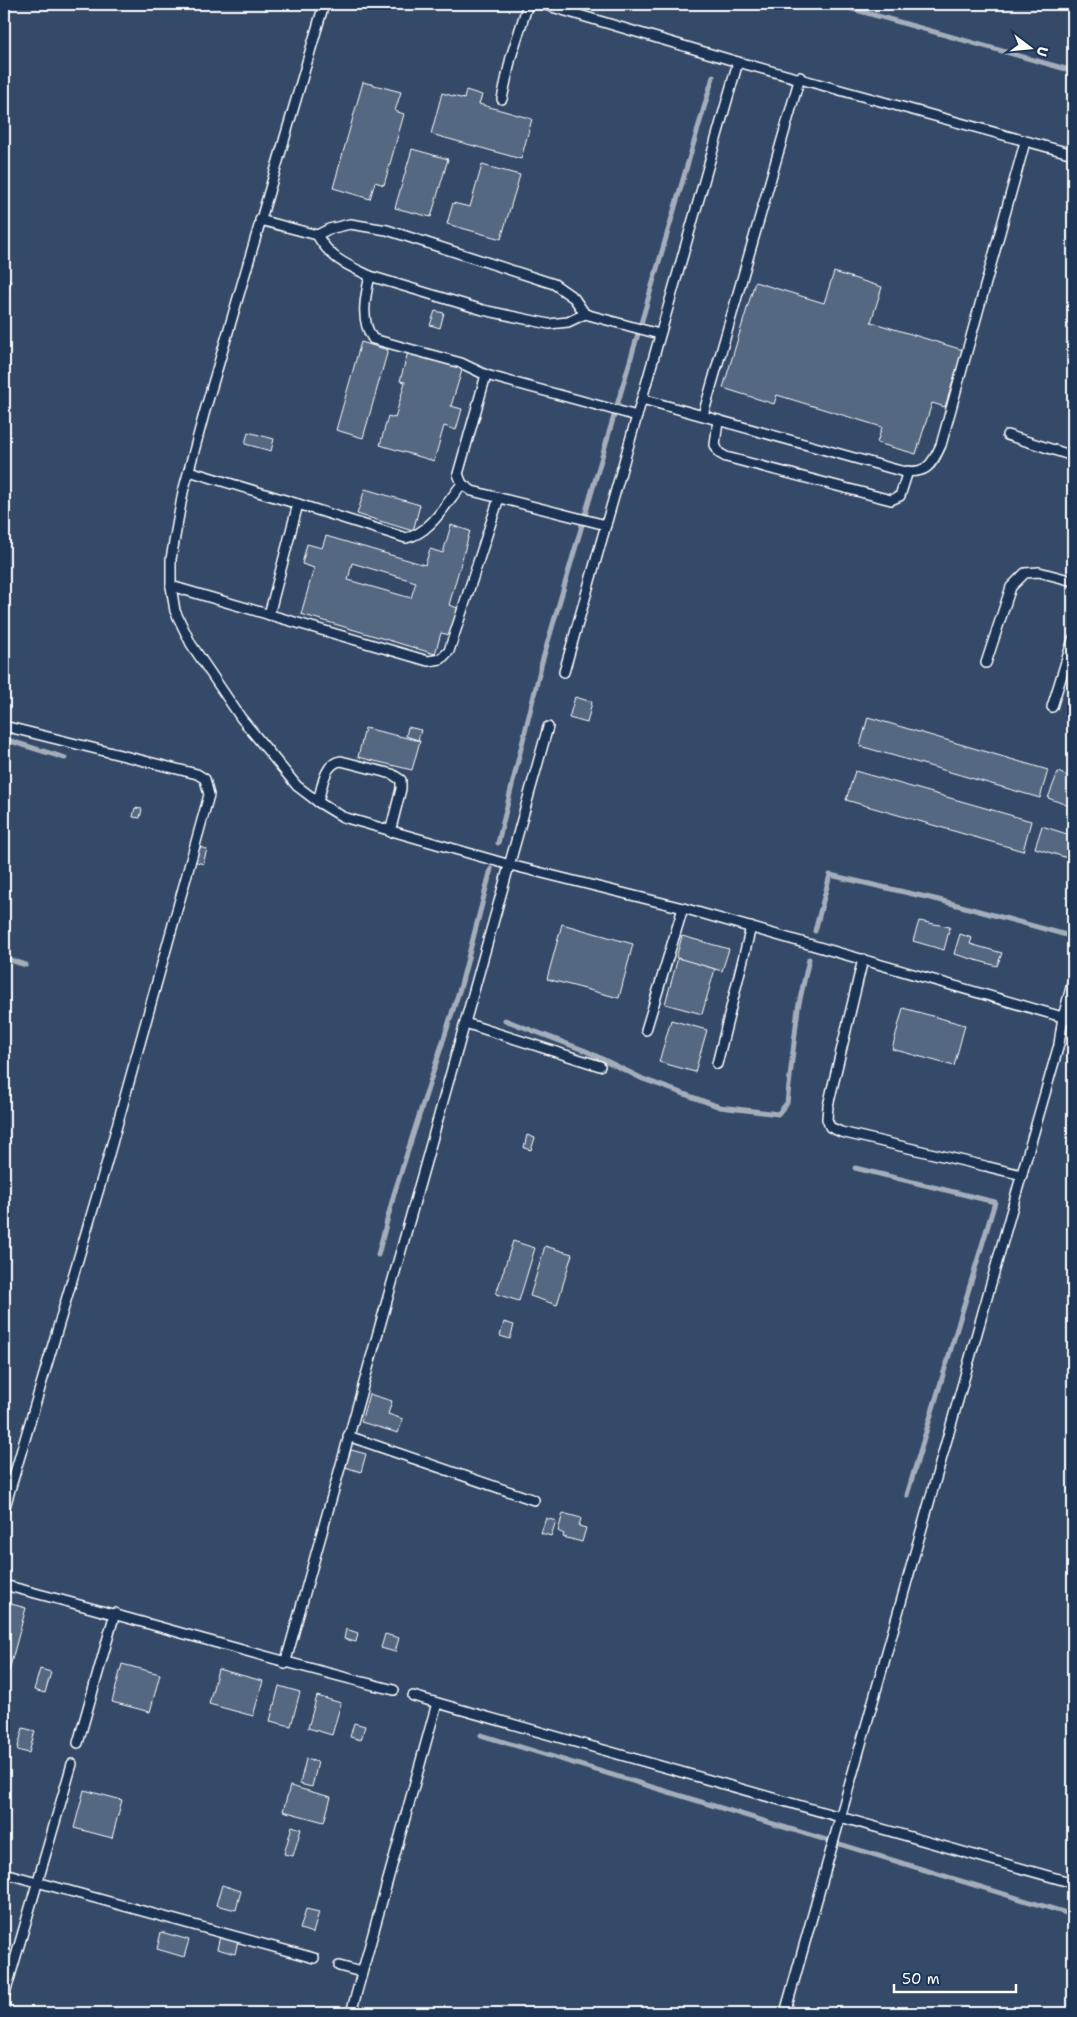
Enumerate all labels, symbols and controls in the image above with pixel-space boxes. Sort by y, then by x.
north arrow [1004,22,1054,72]
text: U [1033,44,1052,59]
scale bar [894,1962,1017,1994]
text: 50 m [902,1969,940,1989]

